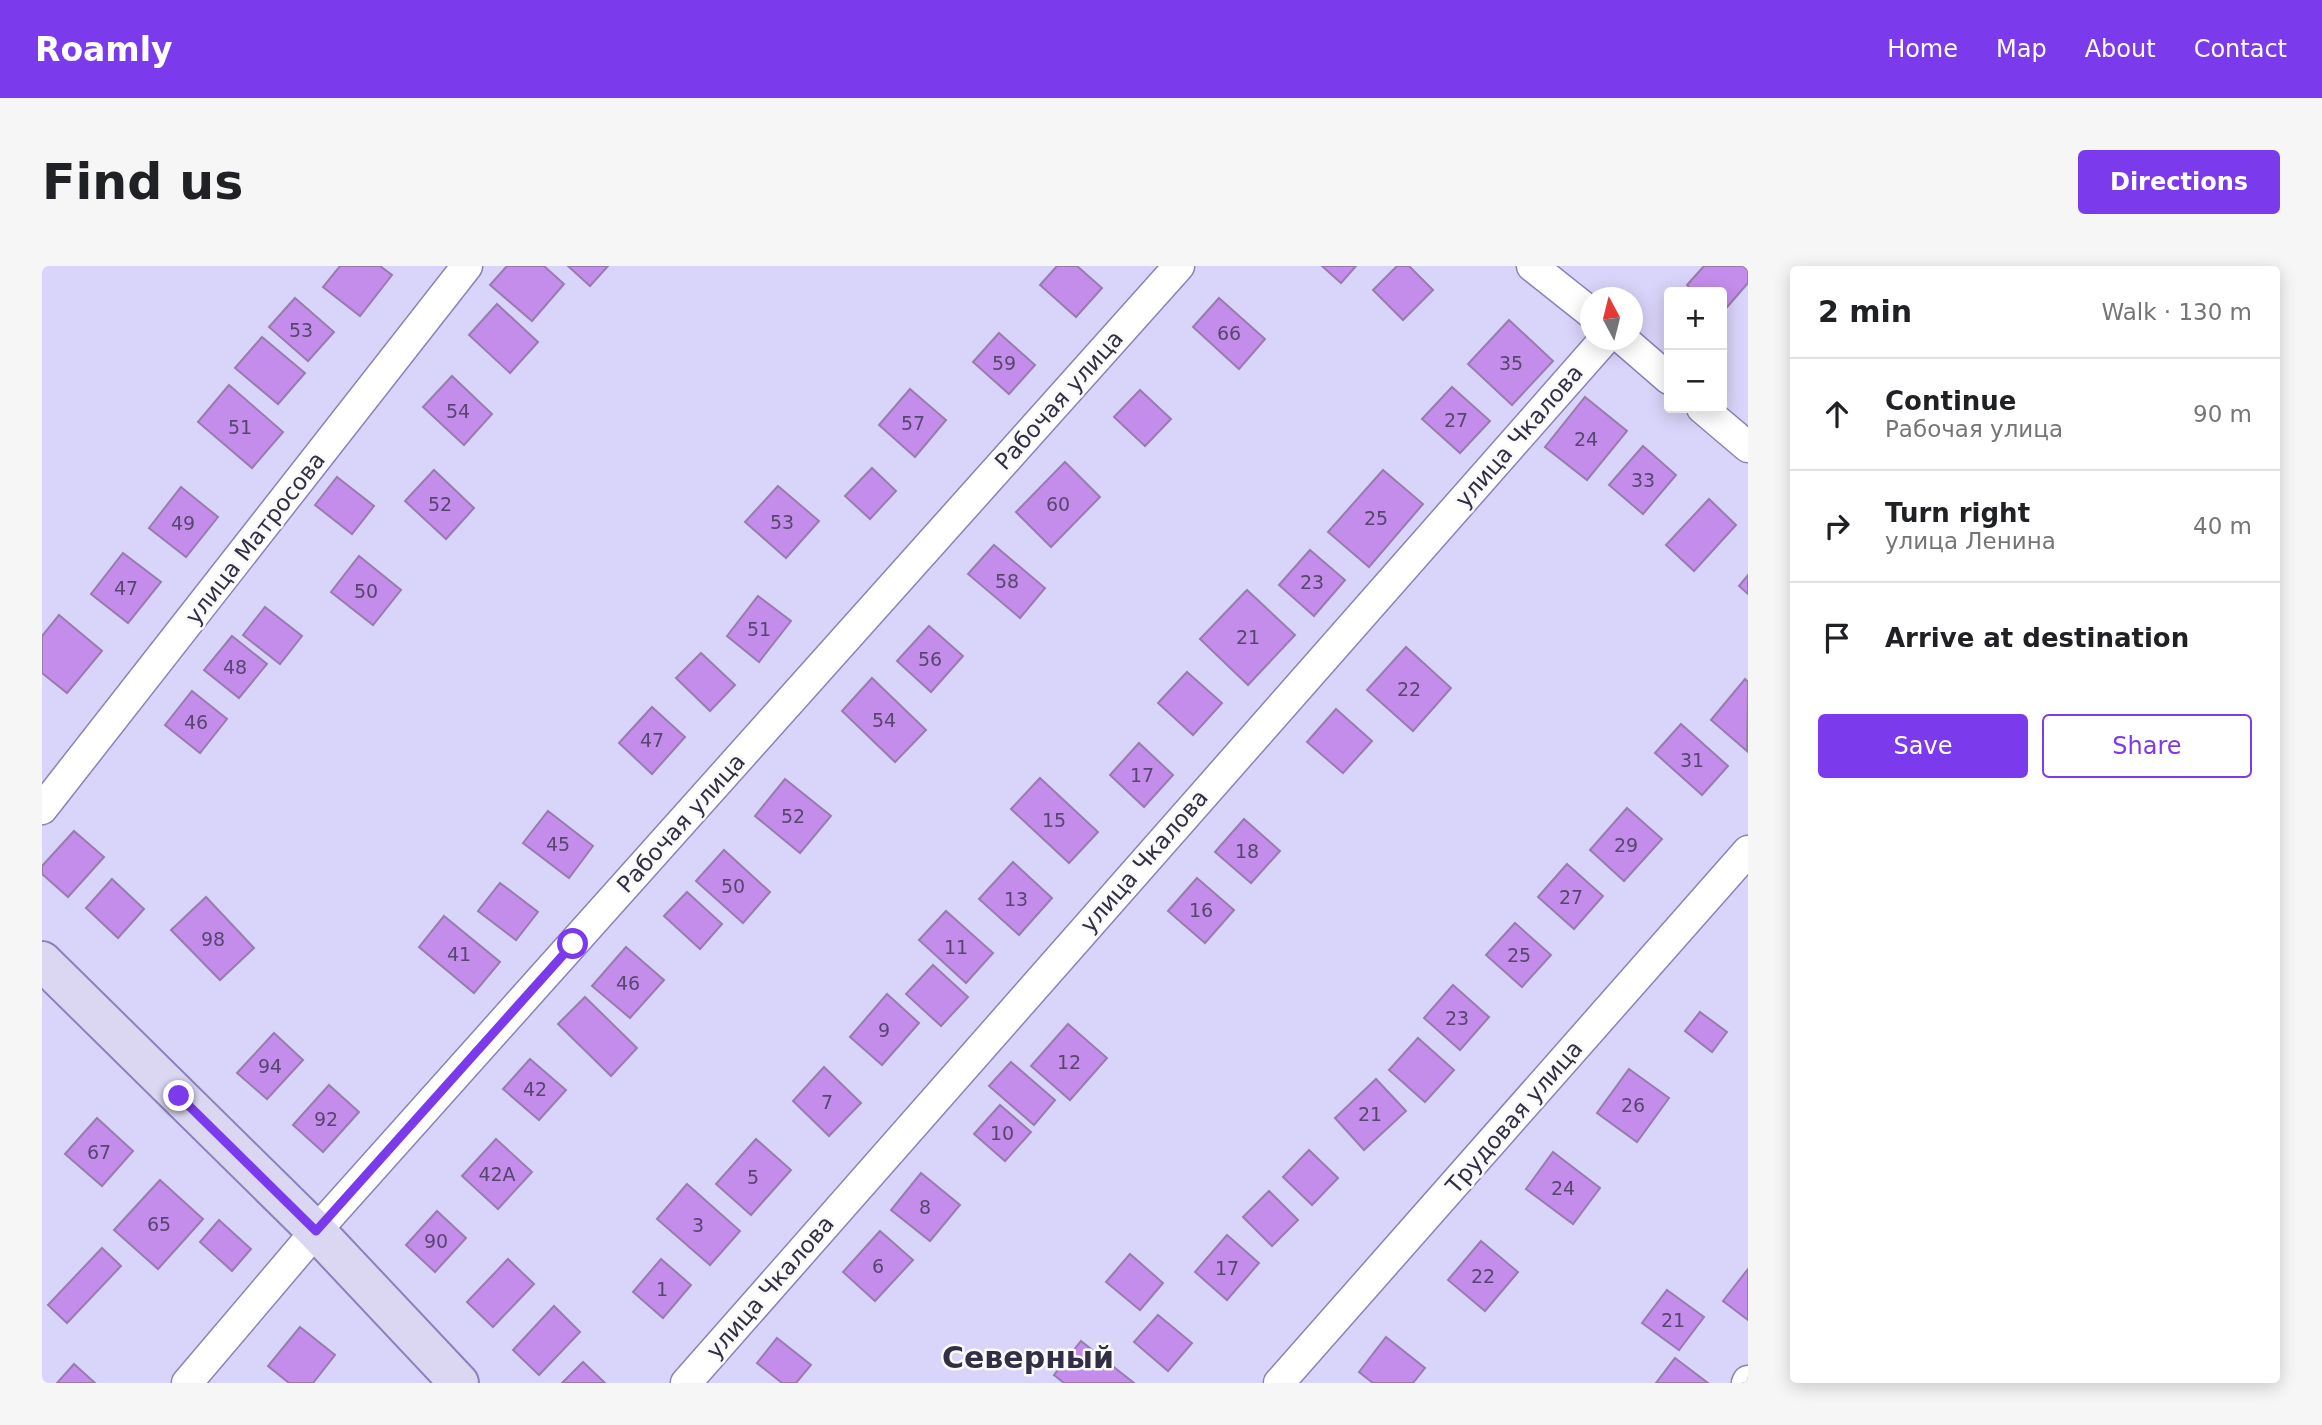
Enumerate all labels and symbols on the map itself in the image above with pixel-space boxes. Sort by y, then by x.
north arrow [1580,287,1643,350]
house number: 53 [289,319,313,341]
house number: 66 [1217,322,1241,344]
street label: Рабочая улица [990,325,1128,475]
house number: 59 [992,352,1016,374]
house number: 35 [1499,352,1523,374]
street label: улица Чкалова [1450,359,1588,513]
house number: 54 [446,400,470,422]
house number: 27 [1444,409,1468,431]
house number: 57 [901,412,925,434]
house number: 51 [228,416,252,438]
house number: 24 [1574,428,1598,450]
street label: улица Матросова [180,447,330,629]
house number: 33 [1631,469,1655,491]
house number: 52 [428,493,452,515]
house number: 60 [1046,493,1070,515]
house number: 25 [1364,507,1388,529]
house number: 53 [770,511,794,533]
house number: 49 [171,512,195,534]
house number: 58 [995,570,1019,592]
house number: 23 [1300,571,1324,593]
house number: 47 [114,577,138,599]
house number: 50 [354,580,378,602]
house number: 51 [747,618,771,640]
house number: 21 [1236,626,1260,648]
house number: 56 [918,648,942,670]
house number: 48 [223,656,247,678]
house number: 22 [1397,678,1421,700]
house number: 54 [872,709,896,731]
house number: 46 [184,711,208,733]
house number: 47 [640,729,664,751]
street label: Рабочая улица [612,748,750,898]
house number: 31 [1680,749,1704,771]
house number: 17 [1130,764,1154,786]
street label: улица Чкалова [1075,784,1213,938]
house number: 52 [781,805,805,827]
house number: 15 [1042,809,1066,831]
house number: 45 [546,833,570,855]
house number: 29 [1614,834,1638,856]
house number: 18 [1235,840,1259,862]
house number: 50 [721,875,745,897]
house number: 27 [1559,886,1583,908]
house number: 13 [1004,888,1028,910]
house number: 16 [1189,899,1213,921]
house number: 98 [201,928,225,950]
route start [557,928,588,959]
house number: 11 [944,936,968,958]
house number: 41 [447,943,471,965]
house number: 25 [1507,944,1531,966]
house number: 46 [616,972,640,994]
house number: 23 [1445,1007,1469,1029]
house number: 9 [878,1019,890,1041]
street label: Трудовая улица [1440,1035,1587,1200]
house number: 12 [1057,1051,1081,1073]
house number: 94 [258,1055,282,1077]
house number: 42 [523,1078,547,1100]
route end [163,1080,194,1111]
house number: 7 [821,1091,833,1113]
house number: 26 [1621,1094,1645,1116]
house number: 21 [1358,1103,1382,1125]
house number: 92 [314,1108,338,1130]
house number: 10 [990,1122,1014,1144]
house number: 67 [87,1141,111,1163]
house number: 42А [478,1163,516,1185]
house number: 5 [747,1166,759,1188]
house number: 24 [1551,1177,1575,1199]
house number: 8 [919,1196,931,1218]
street label: улица Чкалова [701,1210,839,1364]
house number: 65 [147,1213,171,1235]
house number: 3 [692,1214,704,1236]
house number: 90 [424,1230,448,1252]
house number: 6 [872,1255,884,1277]
house number: 17 [1215,1257,1239,1279]
house number: 22 [1471,1265,1495,1287]
house number: 1 [656,1278,668,1300]
house number: 21 [1661,1309,1685,1331]
district label: Северный [942,1340,1114,1375]

